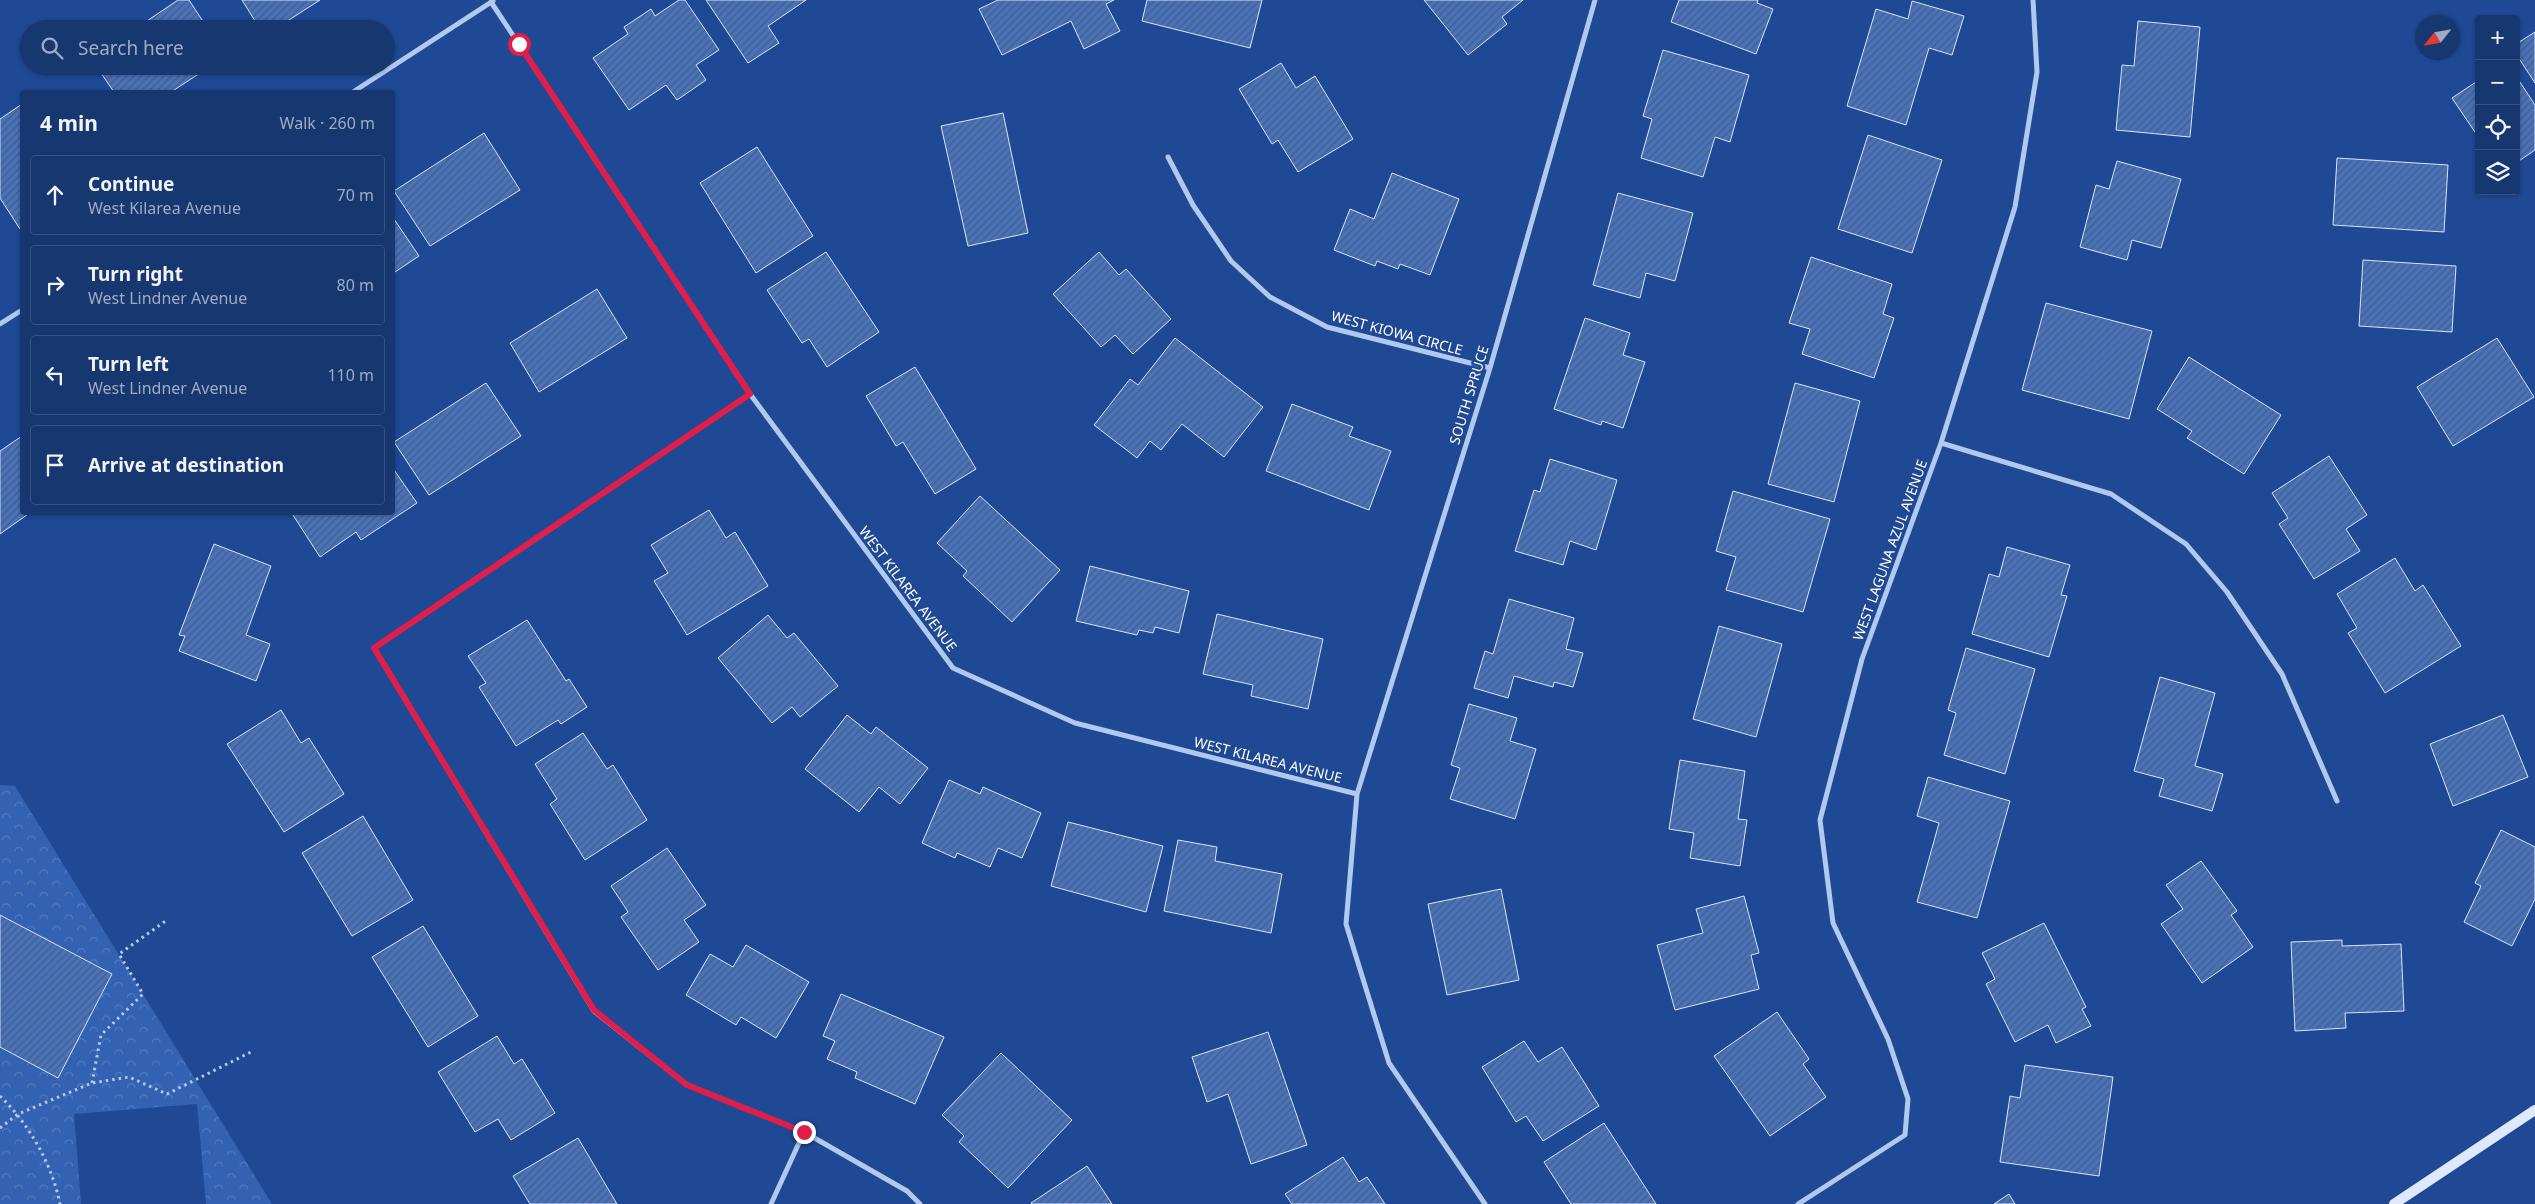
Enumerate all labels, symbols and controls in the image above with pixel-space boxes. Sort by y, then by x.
north arrow [2415,15,2460,60]
map controls [2475,15,2520,195]
button: + [2475,15,2520,60]
search box [20,20,395,75]
route start [508,33,531,56]
icon: search [38,34,66,62]
text: Search here [78,35,184,61]
button: − [2475,60,2520,105]
button: locate [2475,105,2520,150]
text: 4 min [40,109,98,137]
text: Walk · 260 m [280,112,375,134]
button: layers [2475,150,2520,195]
text: Continue [88,171,174,197]
icon: ahead [41,181,69,209]
text: 70 m [337,184,374,206]
text: West Kilarea Avenue [88,197,241,219]
text: Turn right [88,261,183,287]
icon: right [41,271,69,299]
text: 80 m [337,274,374,296]
text: West Lindner Avenue [88,287,247,309]
street label: WEST KIOWA CIRCLE [1329,306,1465,359]
street label: SOUTH SPRUCE [1444,343,1493,447]
text: Turn left [88,351,169,377]
icon: left [41,361,69,389]
text: 110 m [327,364,374,386]
text: West Lindner Avenue [88,377,247,399]
icon: arrive [41,451,69,479]
text: Arrive at destination [88,452,284,478]
street label: WEST LAGUNA AZUL AVENUE [1848,457,1931,643]
street label: WEST KILAREA AVENUE [855,522,962,655]
street label: WEST KILAREA AVENUE [1192,732,1344,787]
route end [793,1121,816,1144]

